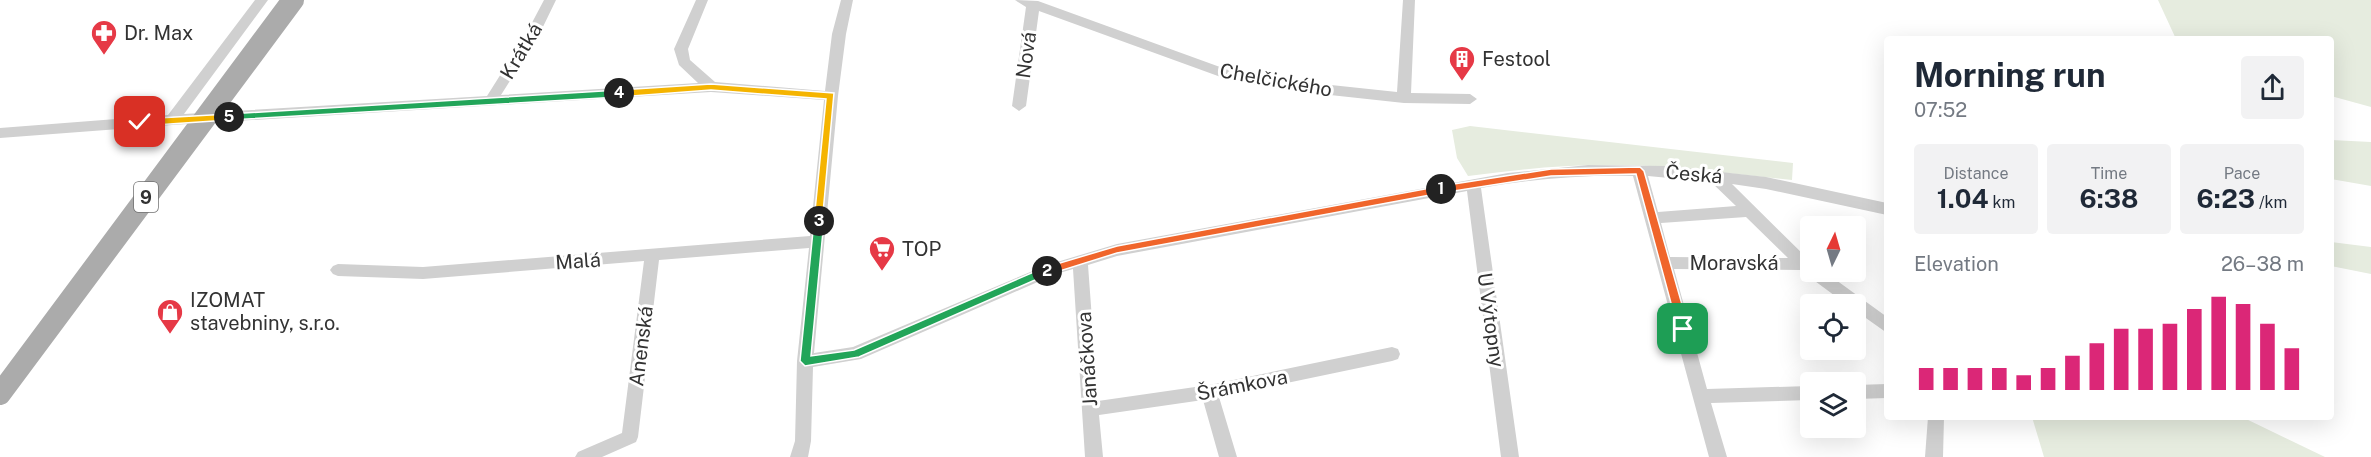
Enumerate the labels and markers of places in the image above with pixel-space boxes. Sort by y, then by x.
pharmacy icon: Dr. Max [89,18,119,56]
place label: Dr. Max [124,21,193,45]
building icon: Festool [1447,44,1477,82]
place label: Festool [1482,47,1551,71]
pin: 4 [604,78,634,108]
pin [114,96,165,147]
pin: 5 [214,102,244,132]
pin: 1 [1426,174,1456,204]
pin: 3 [804,206,834,236]
supermarket icon: TOP [867,234,897,272]
place label: TOP [902,237,941,261]
pin: 2 [1032,256,1062,286]
place label: IZOMAT stavebniny, s.r.o. [190,288,340,335]
shop icon: IZOMAT stavebniny, s.r.o. [155,297,185,335]
pin [1657,303,1708,354]

